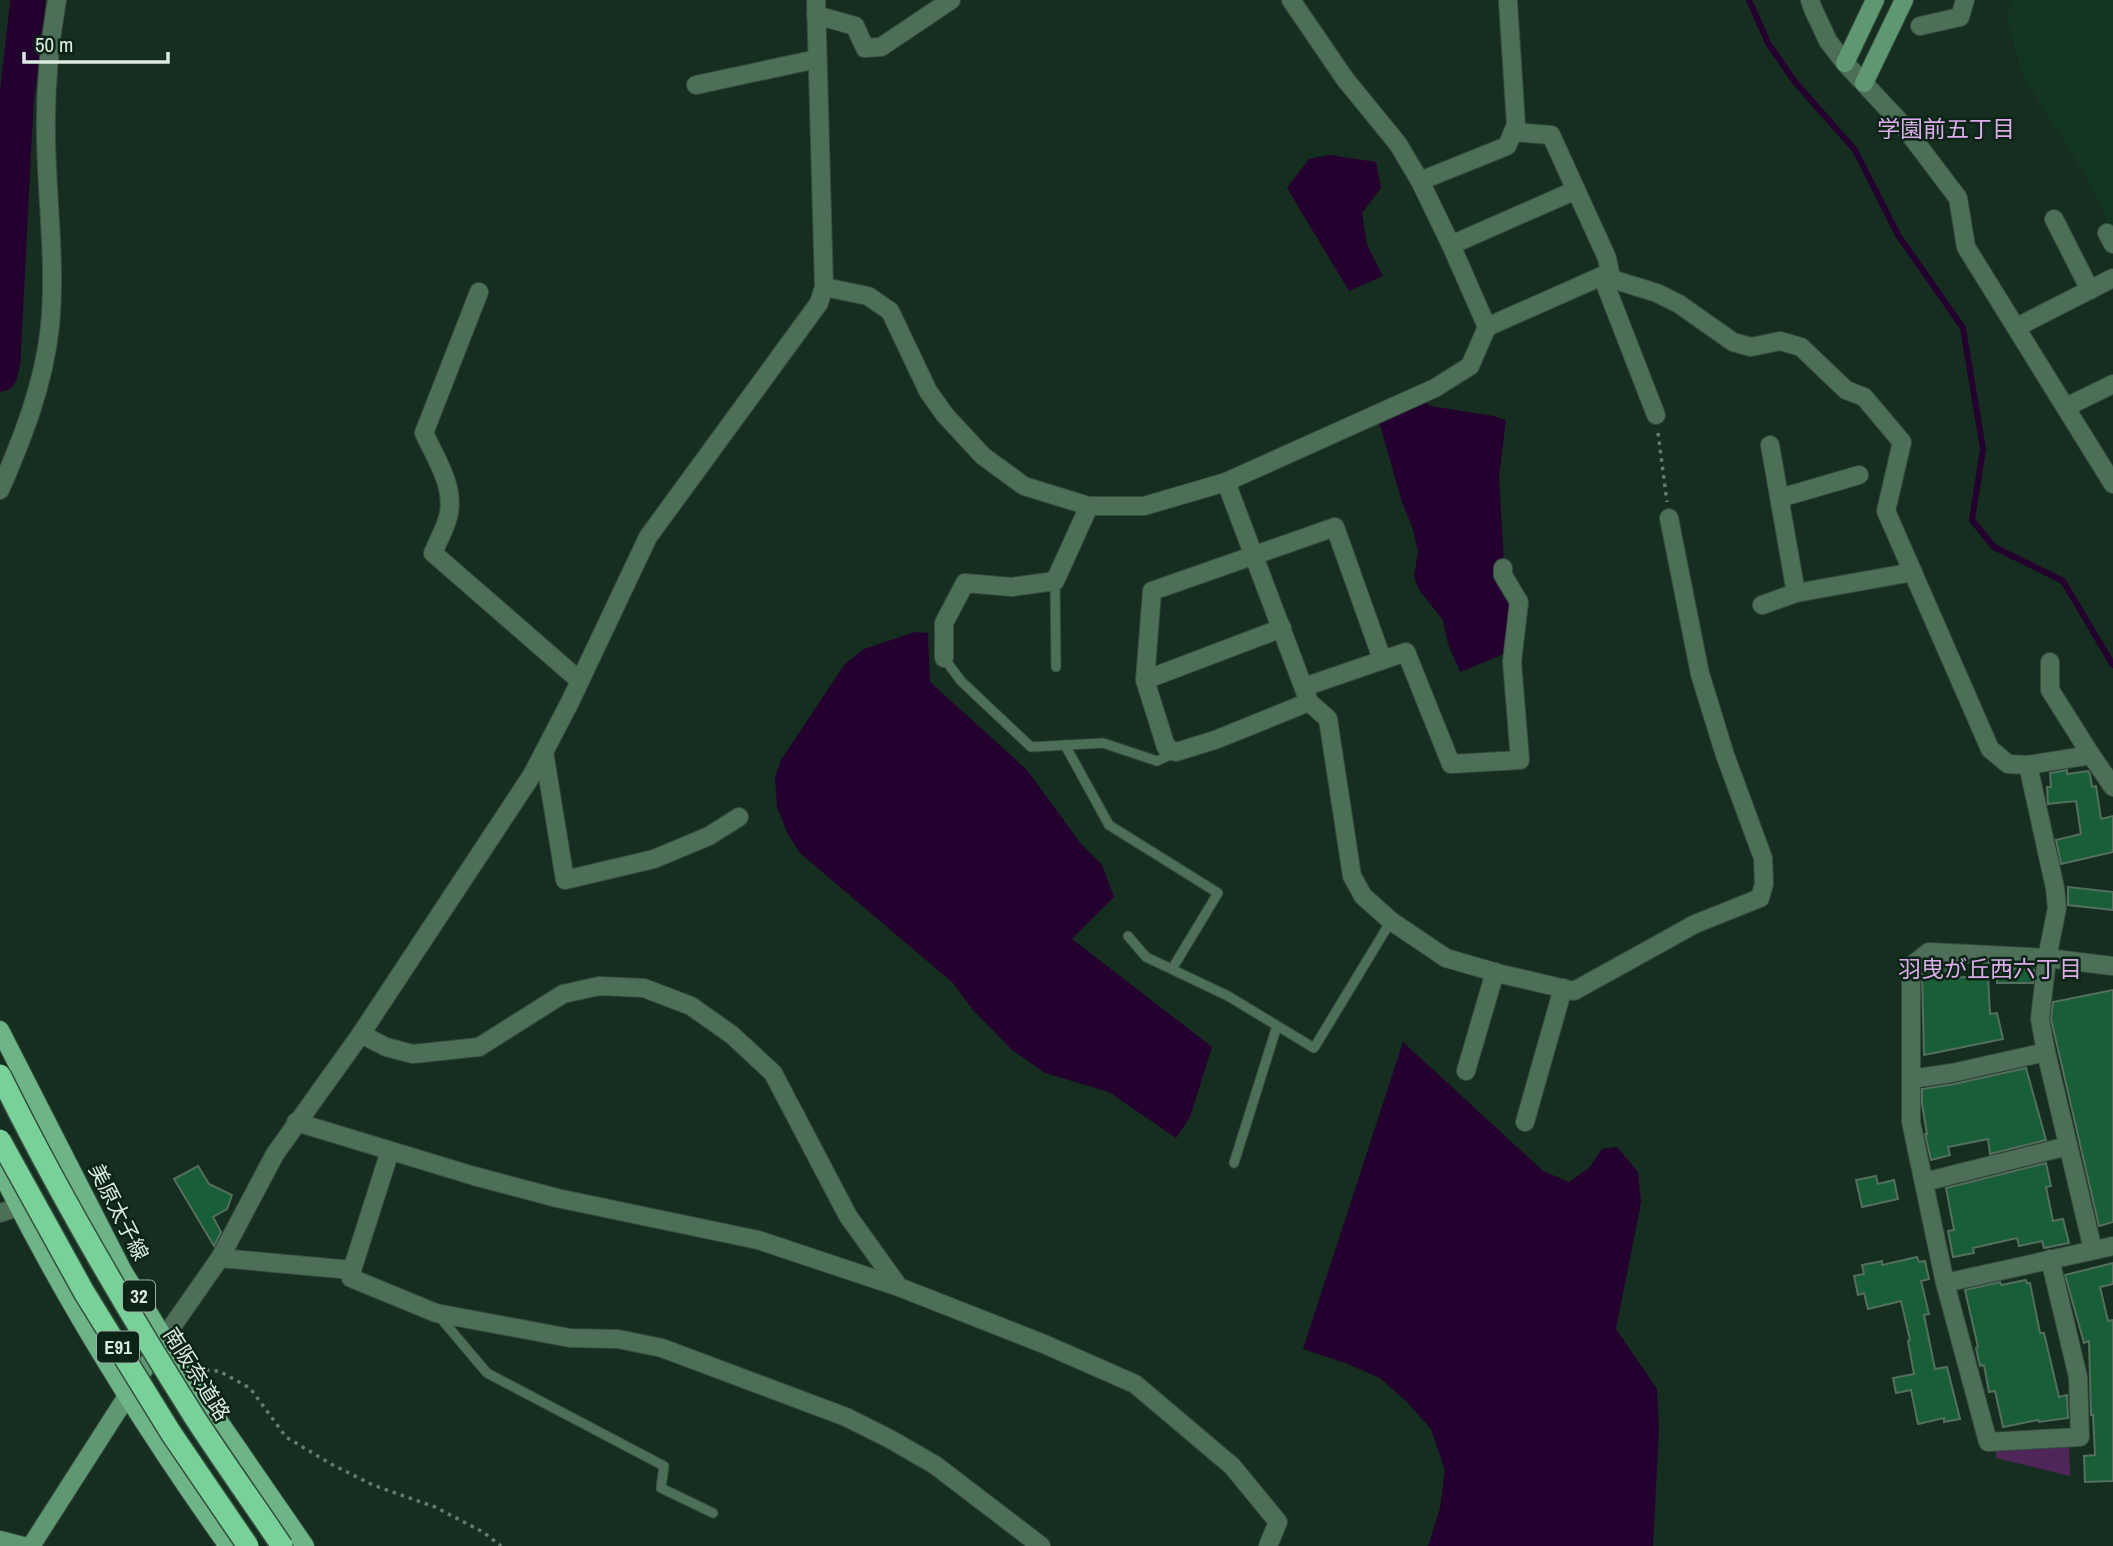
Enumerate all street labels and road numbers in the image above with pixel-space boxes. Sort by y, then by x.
street label: 美原太子線 [82,1159,156,1265]
road number: 32 [123,1280,155,1312]
street label: 南阪奈道路 [157,1322,237,1426]
road number: E91 [97,1331,139,1362]

